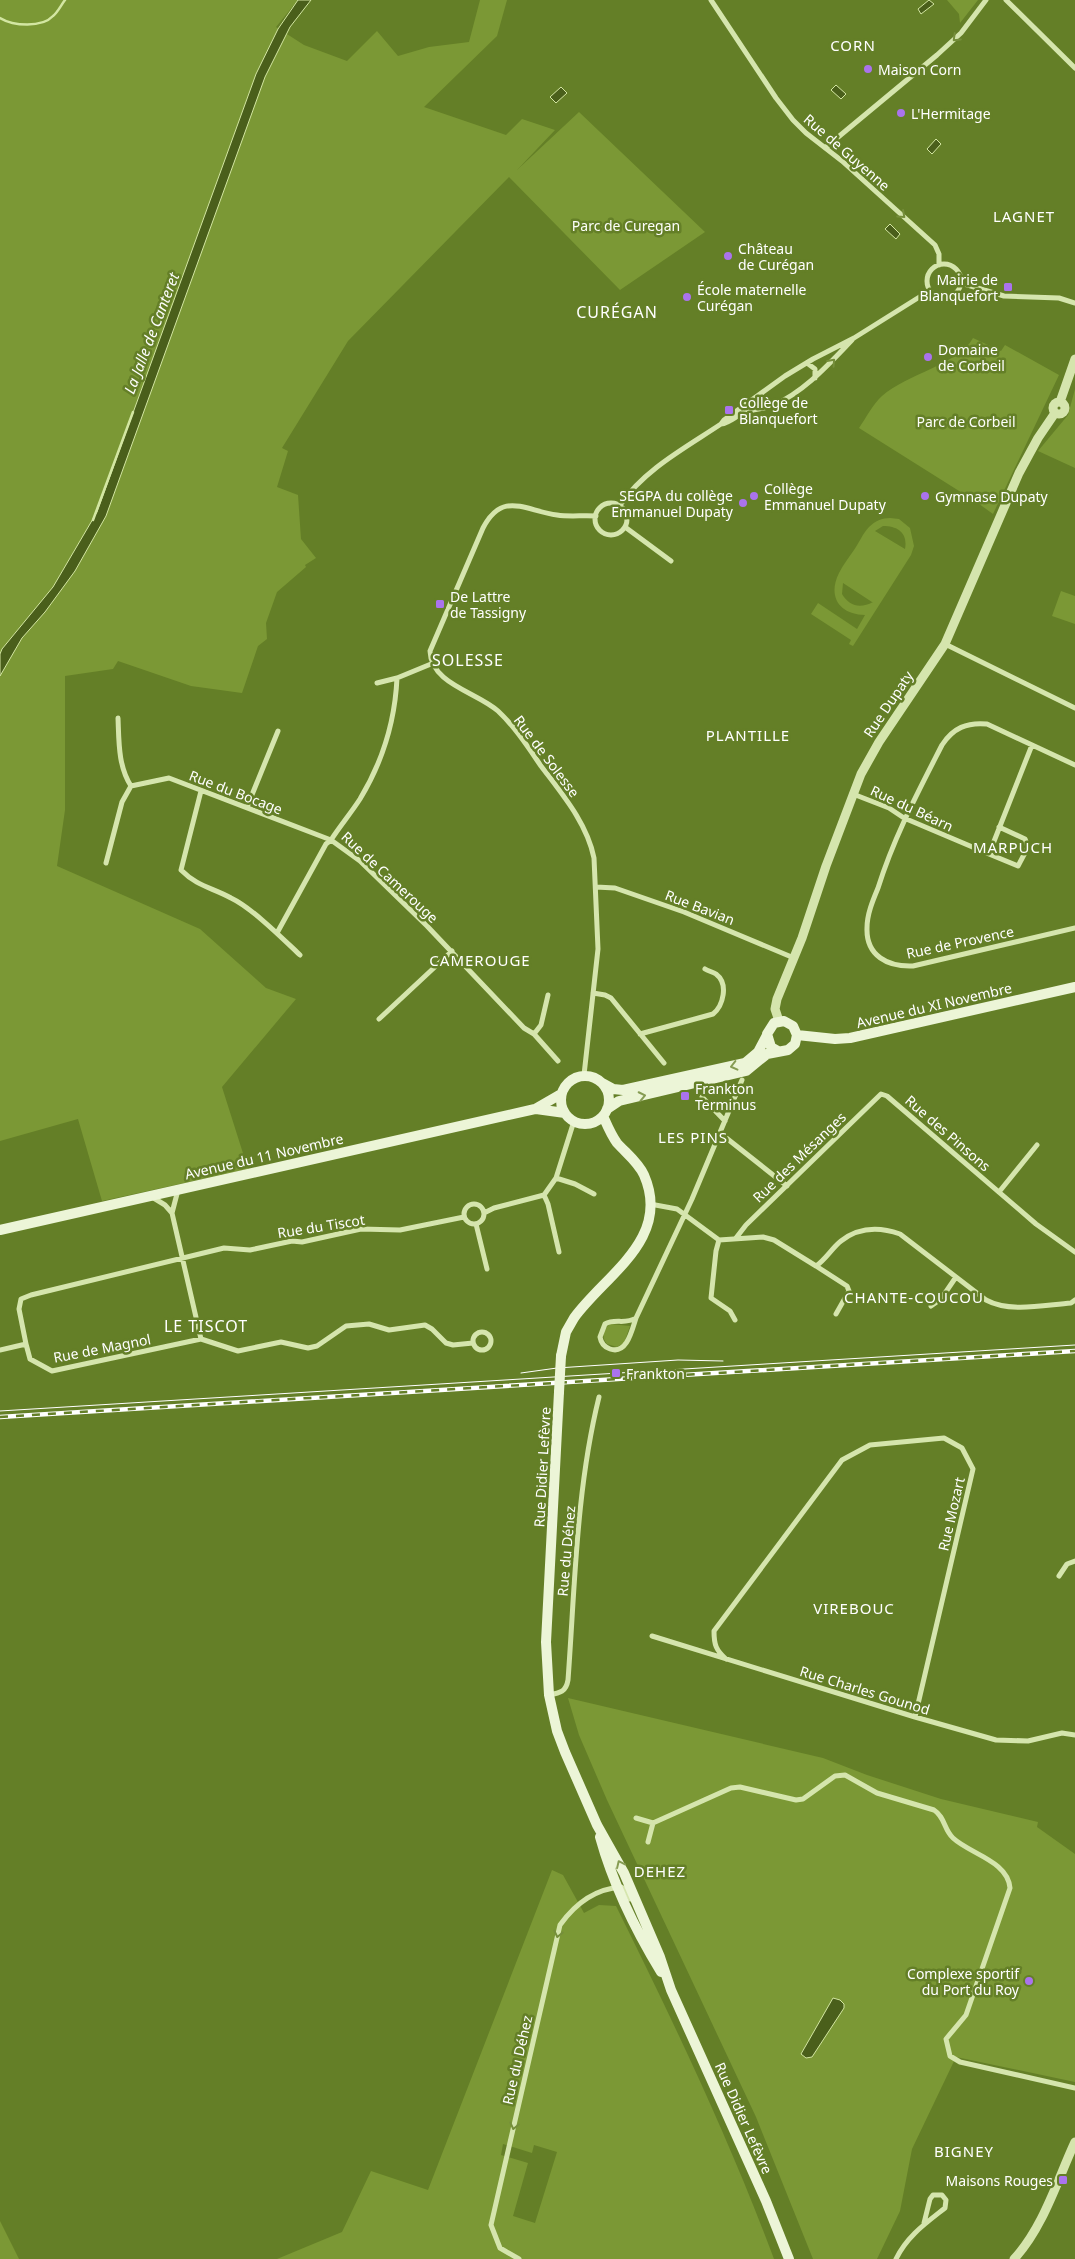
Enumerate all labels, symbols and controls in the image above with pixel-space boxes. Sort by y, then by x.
one-way arrow [952,32,961,41]
district label: CORN [830,35,876,55]
place label: Maison Corn [878,60,961,79]
marker: Maison Corn [862,63,874,75]
place label: L'Hermitage [911,104,991,123]
marker: L'Hermitage [895,107,907,119]
street label: Rue de Guyenne [800,109,894,195]
district label: LAGNET [993,206,1055,226]
one-way arrow [896,209,905,218]
park label: Parc de Curegan [572,216,680,235]
place label: Château de Curégan [738,239,814,274]
marker: Château de Curégan [722,250,734,262]
water label: La Jalle de Canteret [119,269,184,396]
place label: Mairie de Blanquefort [920,270,998,305]
place label: École maternelle Curégan [697,280,807,315]
marker: Mairie de Blanquefort [1002,281,1014,293]
marker: École maternelle Curégan [681,291,693,303]
district label: CURÉGAN [576,301,658,323]
place label: Domaine de Corbeil [938,340,1005,375]
marker: Domaine de Corbeil [922,351,934,363]
one-way arrow [826,359,835,368]
place label: Collège de Blanquefort [739,393,818,428]
marker: Collège de Blanquefort [723,404,735,416]
park label: Parc de Corbeil [916,412,1016,431]
place label: Collège Emmanuel Dupaty [764,479,887,514]
place label: SEGPA du collège Emmanuel Dupaty [611,486,734,521]
place label: Gymnase Dupaty [935,487,1049,506]
marker: Collège Emmanuel Dupaty [748,490,760,502]
marker: Gymnase Dupaty [919,490,931,502]
marker: SEGPA du collège Emmanuel Dupaty [737,497,749,509]
place label: De Lattre de Tassigny [450,587,527,622]
marker: De Lattre de Tassigny [434,598,446,610]
district label: SOLESSE [432,649,504,671]
street label: Rue Dupaty [859,666,918,741]
street label: Rue de Solesse [510,711,584,801]
district label: PLANTILLE [706,725,790,745]
street label: Rue du Bocage [187,765,285,819]
street label: Rue du Béarn [868,781,956,835]
street label: Rue de Camerouge [337,827,443,927]
district label: MARPUCH [973,837,1053,857]
street label: Rue Bavian [662,885,738,929]
street label: Rue de Provence [904,921,1016,963]
district label: CAMEROUGE [429,950,531,970]
street label: Avenue du XI Novembre [854,978,1014,1032]
one-way arrow [730,1060,738,1070]
place label: Frankton Terminus [695,1079,756,1114]
marker: Frankton Terminus [679,1090,691,1102]
one-way arrow [638,1091,646,1102]
street label: Rue des Pinsons [901,1091,995,1175]
street label: Rue des Mésanges [748,1107,850,1206]
district label: LES PINS [658,1127,728,1147]
street label: Avenue du 11 Novembre [183,1128,345,1184]
street label: Rue du Tiscot [276,1210,366,1242]
district label: CHANTE-COUCOU [844,1287,984,1307]
district label: LE TISCOT [164,1315,248,1337]
street label: Rue de Magnol [52,1329,152,1367]
place label: Frankton [626,1364,685,1383]
marker: Frankton [610,1367,622,1379]
street label: Rue Didier Lefèvre [529,1406,555,1528]
street label: Rue Mozart [933,1475,969,1553]
street label: Rue du Déhez [553,1504,579,1597]
district label: VIREBOUC [813,1598,895,1618]
street label: Rue Charles Gounod [798,1661,932,1719]
one-way arrow [615,1860,626,1869]
district label: DEHEZ [634,1861,686,1881]
one-way arrow [553,1929,564,1938]
place label: Complexe sportif du Port du Roy [907,1964,1020,1999]
marker: Complexe sportif du Port du Roy [1023,1975,1035,1987]
street label: Rue du Déhez [498,2013,537,2106]
street label: Rue Didier Lefèvre [711,2059,777,2177]
one-way arrow [509,2122,520,2131]
district label: BIGNEY [934,2141,994,2161]
place label: Maisons Rouges [946,2171,1053,2190]
marker: Maisons Rouges [1057,2174,1069,2186]

